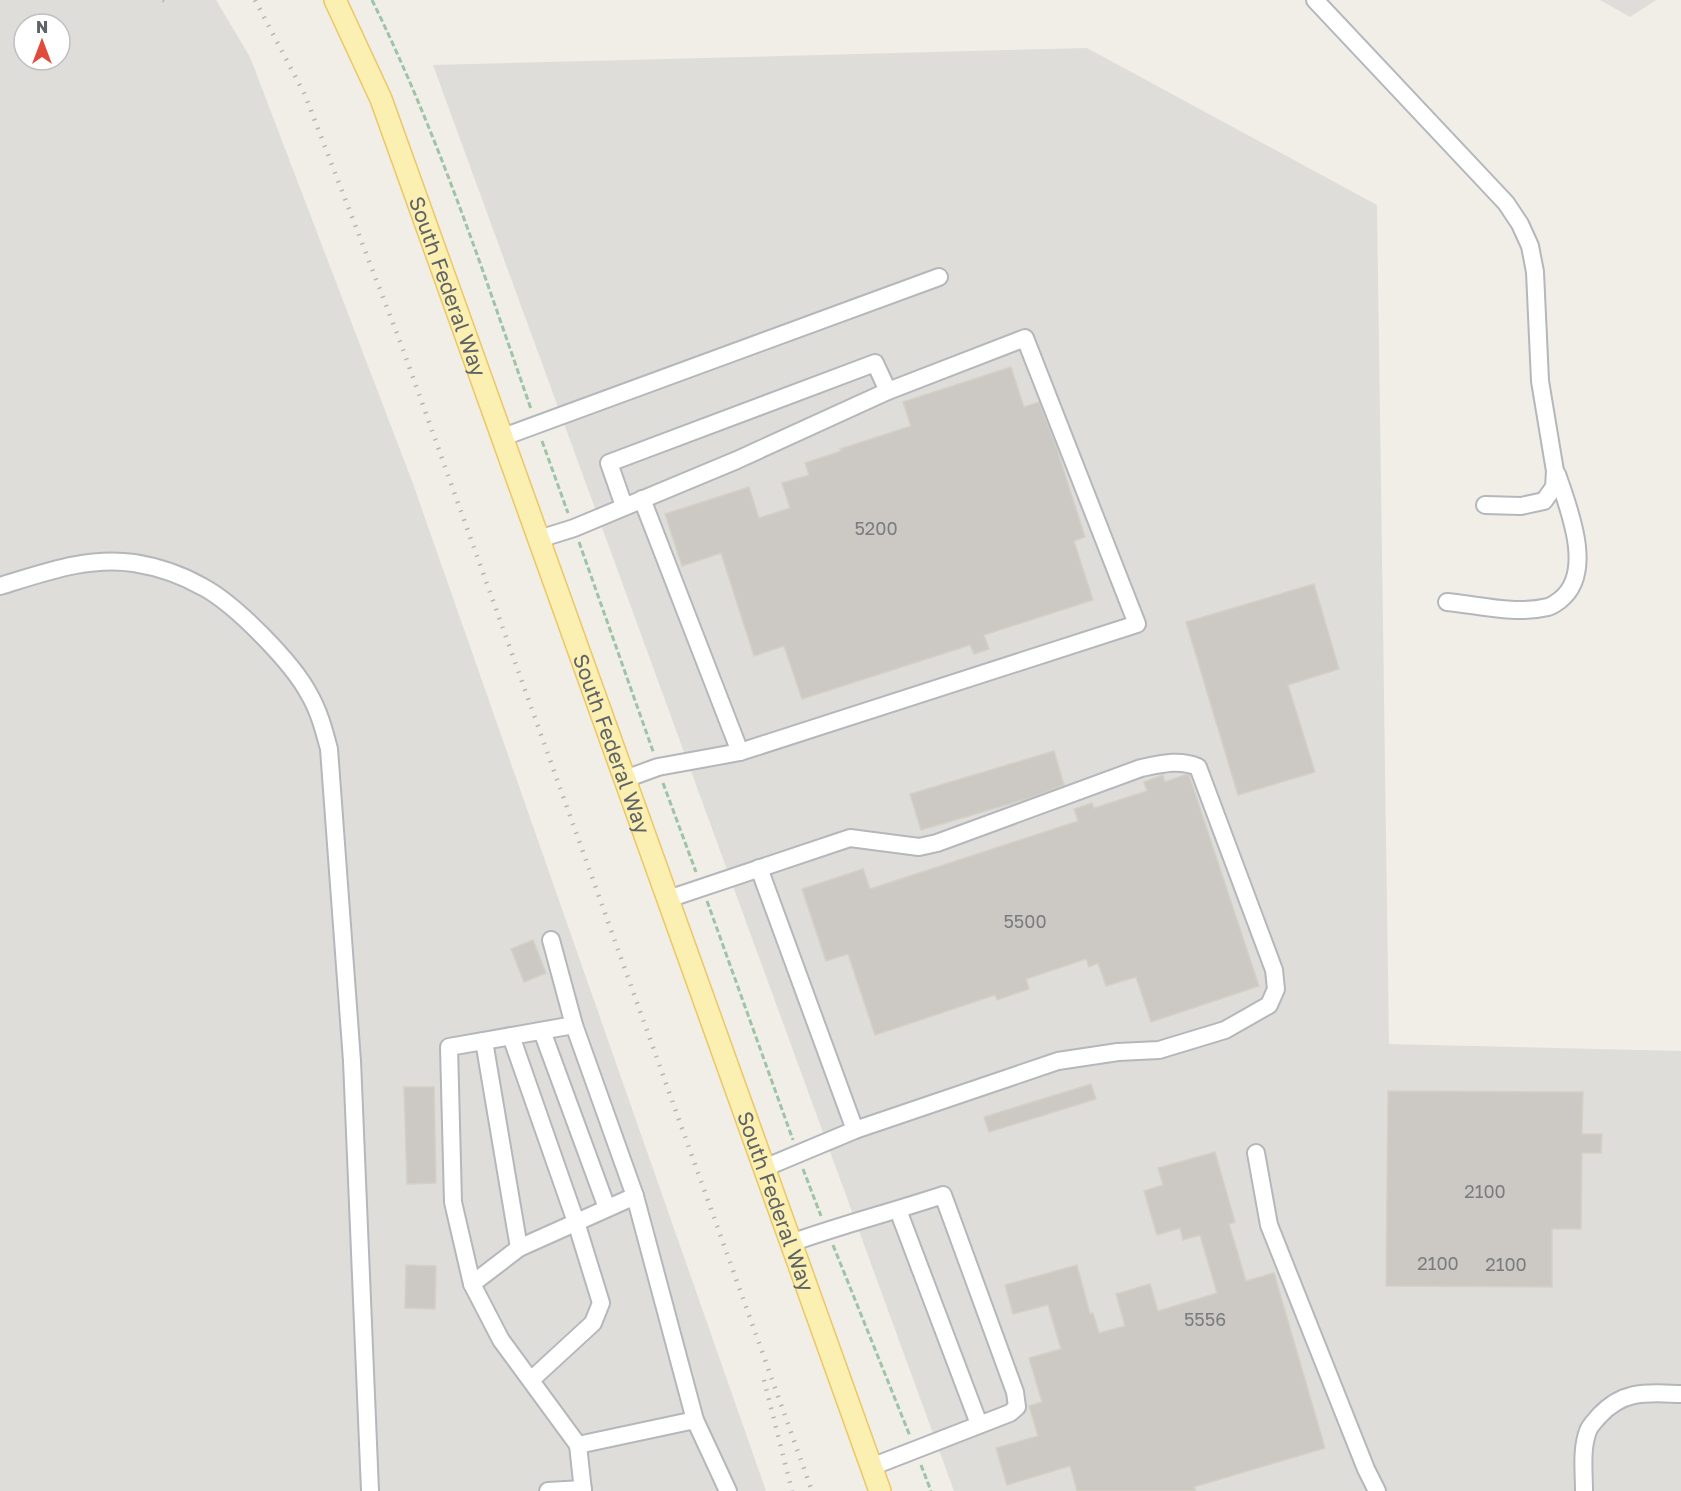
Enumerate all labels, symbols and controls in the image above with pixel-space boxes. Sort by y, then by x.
north arrow [12,12,72,72]
text: N [36,17,48,37]
street label: South Federal Way [404,193,492,380]
house number: 5200 [854,517,898,539]
street label: South Federal Way [568,650,656,837]
house number: 5500 [1003,910,1047,932]
street label: South Federal Way [732,1108,820,1295]
house number: 2100 [1464,1180,1506,1202]
house number: 2100 [1417,1252,1459,1274]
house number: 2100 [1485,1253,1527,1275]
house number: 5556 [1184,1308,1226,1330]

